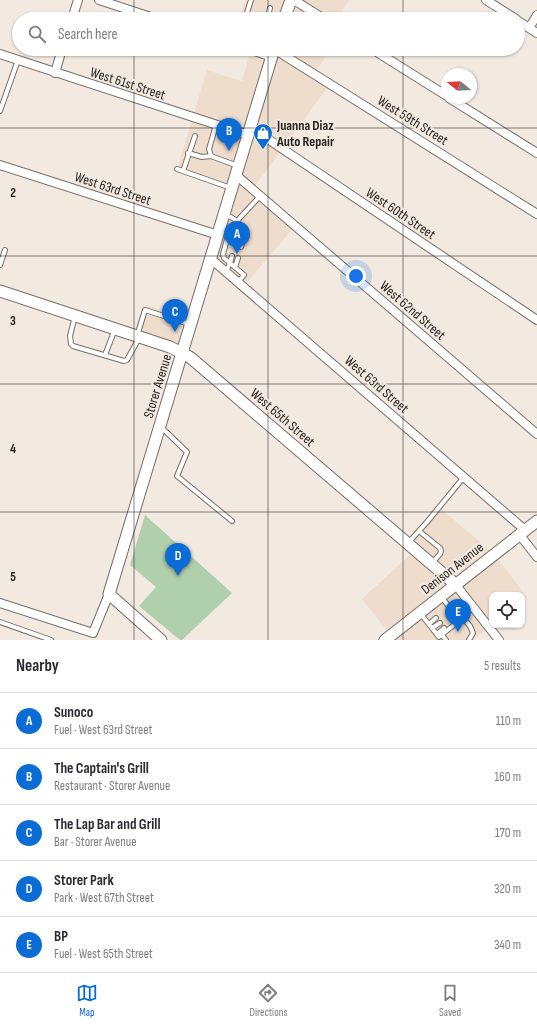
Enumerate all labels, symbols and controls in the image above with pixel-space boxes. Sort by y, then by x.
search box [12,12,525,56]
icon: search [26,23,48,45]
text: Search here [58,25,118,44]
street label: West 61st Street [88,63,168,104]
north arrow [441,68,477,104]
street label: West 59th Street [374,92,451,149]
place label: Juanna Diaz Auto Repair [276,117,335,150]
pin: B [216,118,242,151]
shop icon: Juanna Diaz Auto Repair [252,122,274,150]
street label: West 63rd Street [72,168,153,209]
street label: West 60th Street [363,184,439,243]
text: 2 [10,185,16,201]
pin: A [224,221,250,254]
your location [346,266,366,286]
street label: West 62nd Street [376,277,449,344]
pin: C [162,299,188,332]
text: 3 [10,313,16,329]
street label: Storer Avenue [140,352,175,420]
street label: West 63rd Street [341,352,412,417]
street label: West 65th Street [247,385,318,450]
text: 4 [10,441,16,457]
street label: Denison Avenue [418,539,487,598]
pin: D [165,543,191,576]
text: 5 [10,569,16,585]
map controls [489,592,525,628]
button: locate [489,592,525,628]
pin: E [445,599,471,632]
text: Nearby [16,656,59,676]
text: 5 results [484,658,521,674]
text: Sunoco [54,703,93,722]
text: A [26,713,32,729]
text: 110 m [496,713,521,729]
text: Fuel · West 63rd Street [54,722,152,738]
text: The Captain's Grill [54,759,149,778]
text: B [26,769,32,785]
text: 160 m [495,769,521,785]
text: Restaurant · Storer Avenue [54,778,170,794]
text: The Lap Bar and Grill [54,815,160,834]
text: C [26,825,32,841]
text: 170 m [495,825,521,841]
text: Bar · Storer Avenue [54,834,136,850]
text: Storer Park [54,871,114,890]
text: D [26,881,32,897]
text: 320 m [494,881,521,897]
text: Park · West 67th Street [54,890,154,906]
text: BP [54,927,68,946]
text: E [26,937,32,953]
text: 340 m [494,937,521,953]
text: Fuel · West 65th Street [54,946,153,962]
tab: Map [76,982,98,1019]
tab: Directions [250,982,287,1019]
tab: Saved [439,982,461,1019]

